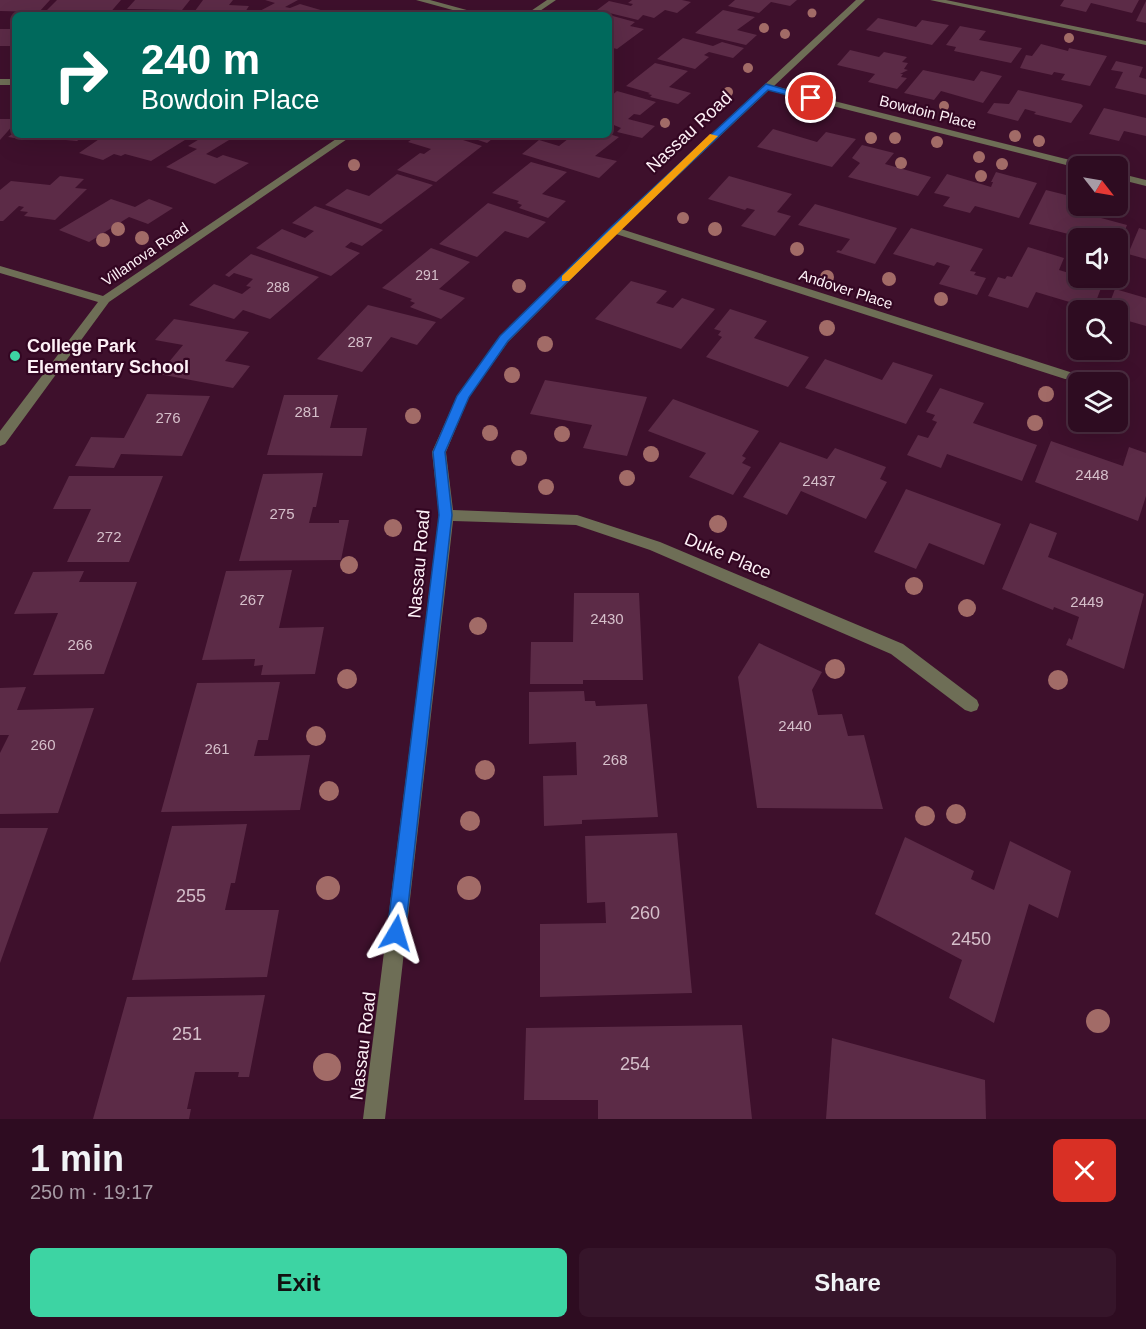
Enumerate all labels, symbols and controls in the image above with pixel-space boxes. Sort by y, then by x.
icon: right [42,36,120,114]
text: 240 m [141,36,260,83]
pin [785,72,836,123]
icon: arrive [794,81,827,114]
text: Bowdoin Place [141,85,320,115]
street label: Nassau Road [642,87,736,177]
street label: Bowdoin Place [878,92,978,132]
north arrow [1068,156,1128,216]
map controls [1068,156,1128,432]
street label: Villanova Road [99,219,191,289]
button: sound [1068,228,1128,288]
street label: Andover Place [797,266,895,312]
house number: 291 [415,267,439,283]
house number: 288 [266,279,290,295]
button: search [1068,300,1128,360]
house number: 287 [347,333,373,350]
place label: College Park Elementary School [27,336,189,377]
marker: College Park Elementary School [8,349,22,363]
button: layers [1068,372,1128,432]
house number: 281 [294,403,320,420]
house number: 276 [155,409,181,426]
house number: 2448 [1075,466,1109,483]
house number: 2437 [802,472,836,489]
house number: 275 [269,505,295,522]
street label: Nassau Road [404,509,434,619]
house number: 272 [96,528,122,545]
street label: Duke Place [682,529,774,583]
house number: 267 [239,591,265,608]
house number: 2449 [1070,593,1104,610]
house number: 2430 [590,610,624,627]
house number: 266 [67,636,93,653]
house number: 2440 [778,717,812,734]
house number: 260 [30,736,56,753]
house number: 261 [204,740,230,757]
house number: 268 [602,751,628,768]
house number: 255 [176,886,206,906]
position arrow [364,901,428,965]
house number: 260 [630,903,660,923]
house number: 2450 [951,929,991,949]
street label: Nassau Road [346,991,380,1101]
house number: 251 [172,1024,202,1044]
house number: 254 [620,1054,650,1074]
text: 1 min [30,1138,124,1179]
button: close [1053,1139,1116,1202]
text: 250 m · 19:17 [30,1181,153,1203]
button: Exit [30,1248,567,1317]
button: Share [579,1248,1116,1317]

